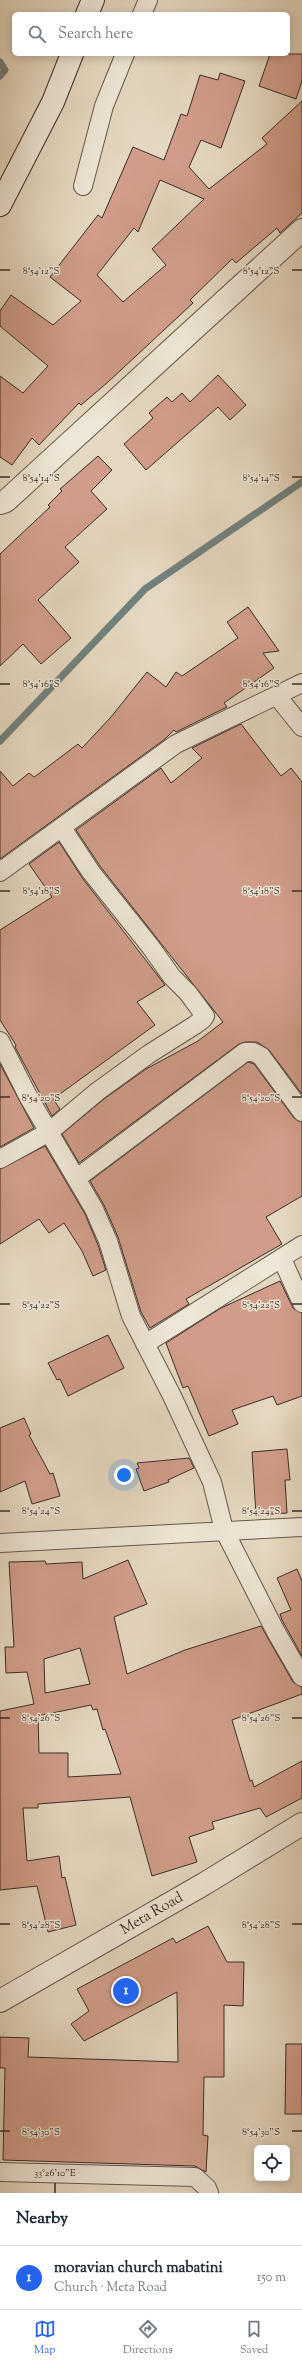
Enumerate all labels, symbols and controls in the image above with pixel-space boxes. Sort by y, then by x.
search box [12,12,290,56]
icon: search [26,23,48,45]
text: Search here [58,24,133,45]
text: 8°54'12"S [23,264,59,279]
text: 8°54'12"S [243,264,279,279]
text: 8°54'14"S [22,471,60,486]
text: 8°54'14"S [242,471,280,486]
text: 8°54'16"S [22,677,60,692]
text: 8°54'16"S [242,677,280,692]
text: 8°54'18"S [22,884,60,899]
text: 8°54'18"S [242,884,280,899]
text: 8°54'20"S [22,1091,60,1106]
text: 8°54'20"S [242,1091,280,1106]
text: 8°54'22"S [22,1298,60,1313]
text: 8°54'22"S [242,1298,280,1313]
your location [114,1465,134,1485]
text: 8°54'24"S [22,1504,60,1519]
text: 8°54'24"S [242,1504,280,1519]
text: 8°54'26"S [22,1711,60,1726]
text: 8°54'26"S [242,1711,280,1726]
street label: Meta Road [117,1887,188,1940]
text: 8°54'28"S [22,1918,60,1933]
text: 8°54'28"S [242,1918,280,1933]
pin: 1 [113,1976,139,2006]
text: 8°54'30"S [22,2125,60,2140]
text: 8°54'30"S [242,2125,280,2140]
map controls [254,2145,290,2181]
button: locate [254,2145,290,2181]
text: 33°26'10"E [34,2166,76,2181]
text: Nearby [16,2207,68,2231]
text: moravian church mabatini [54,2258,223,2279]
text: 1 [27,2269,31,2287]
text: 150 m [257,2269,286,2287]
text: Church · Meta Road [54,2279,167,2297]
tab: Map [34,2318,56,2358]
tab: Directions [123,2318,173,2358]
tab: Saved [240,2318,268,2358]

